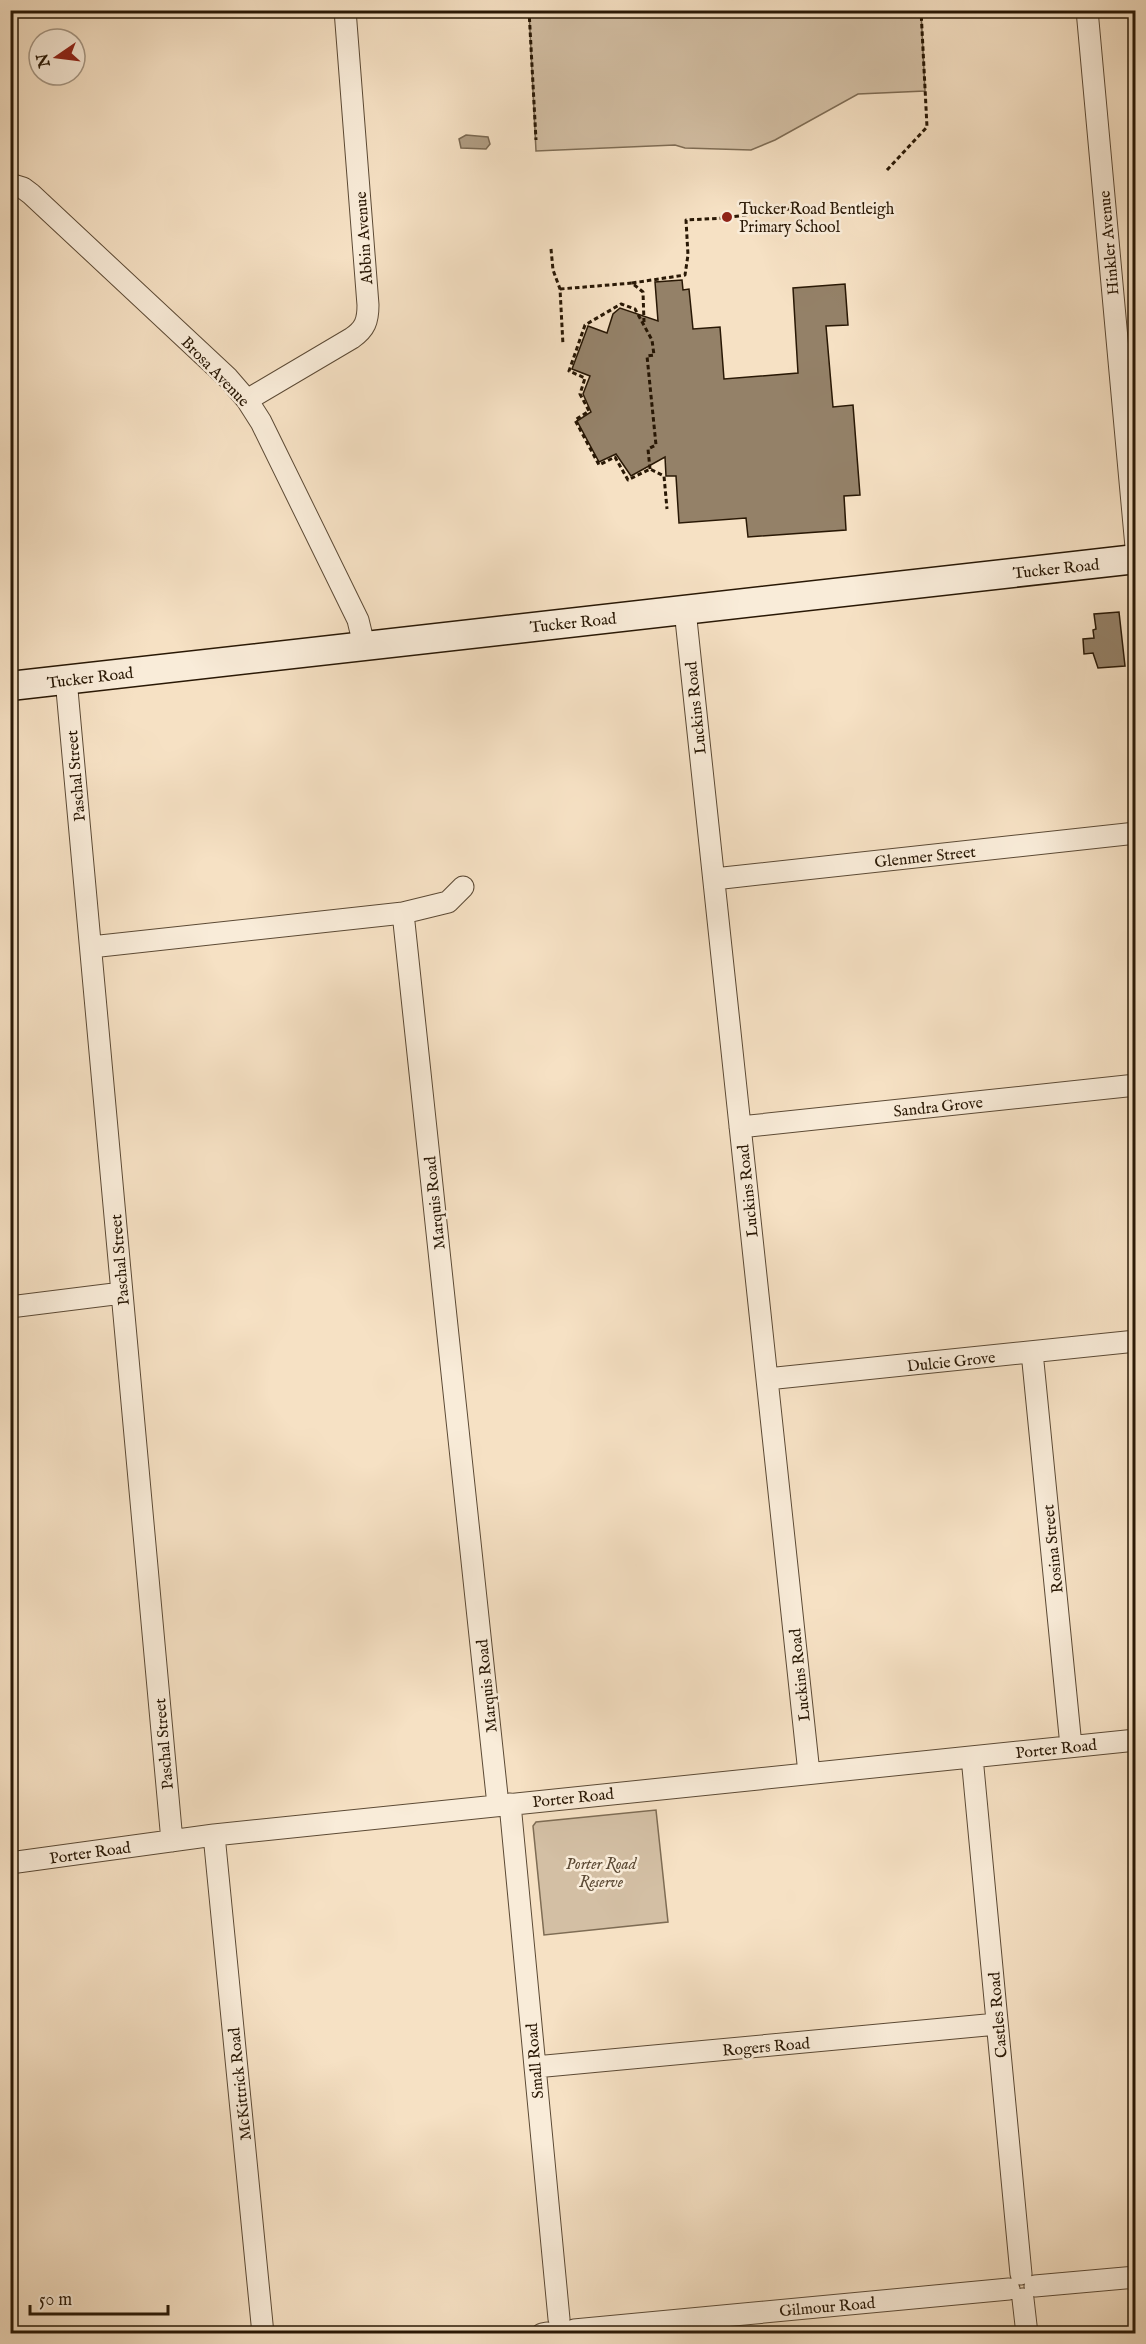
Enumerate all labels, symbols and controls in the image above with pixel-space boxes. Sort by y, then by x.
north arrow [27,27,87,87]
text: N [33,51,56,70]
street label: Hinkler Avenue [1095,190,1125,296]
street label: Abbin Avenue [352,191,378,286]
place label: Tucker Road Bentleigh Primary School [739,200,895,238]
marker: Tucker Road Bentleigh Primary School [720,210,734,224]
street label: Brosa Avenue [176,333,253,412]
street label: Tucker Road [1012,555,1101,584]
street label: Tucker Road [529,609,618,638]
street label: Luckins Road [682,660,712,755]
street label: Tucker Road [46,664,135,694]
street label: Paschal Street [63,729,91,822]
street label: Glenmer Street [874,843,977,873]
street label: Sandra Grove [892,1093,984,1123]
street label: Luckins Road [734,1143,764,1238]
street label: Marquis Road [421,1155,451,1250]
street label: Paschal Street [107,1213,135,1306]
street label: Dulcie Grove [906,1348,996,1378]
street label: Rosina Street [1039,1503,1069,1594]
street label: Luckins Road [786,1627,816,1722]
street label: Marquis Road [473,1638,503,1733]
street label: Paschal Street [151,1697,179,1790]
street label: Porter Road [1015,1736,1098,1764]
street label: Porter Road [532,1785,615,1813]
street label: Porter Road [48,1838,133,1870]
park label: Porter Road Reserve [566,1855,638,1893]
street label: Castles Road [985,1970,1013,2059]
street label: Small Road [523,2022,549,2100]
street label: McKittrick Road [225,2026,257,2141]
street label: Rogers Road [722,2034,811,2062]
scale bar [30,2278,168,2316]
text: 50 m [39,2289,72,2312]
street label: Gilmour Road [778,2294,876,2322]

